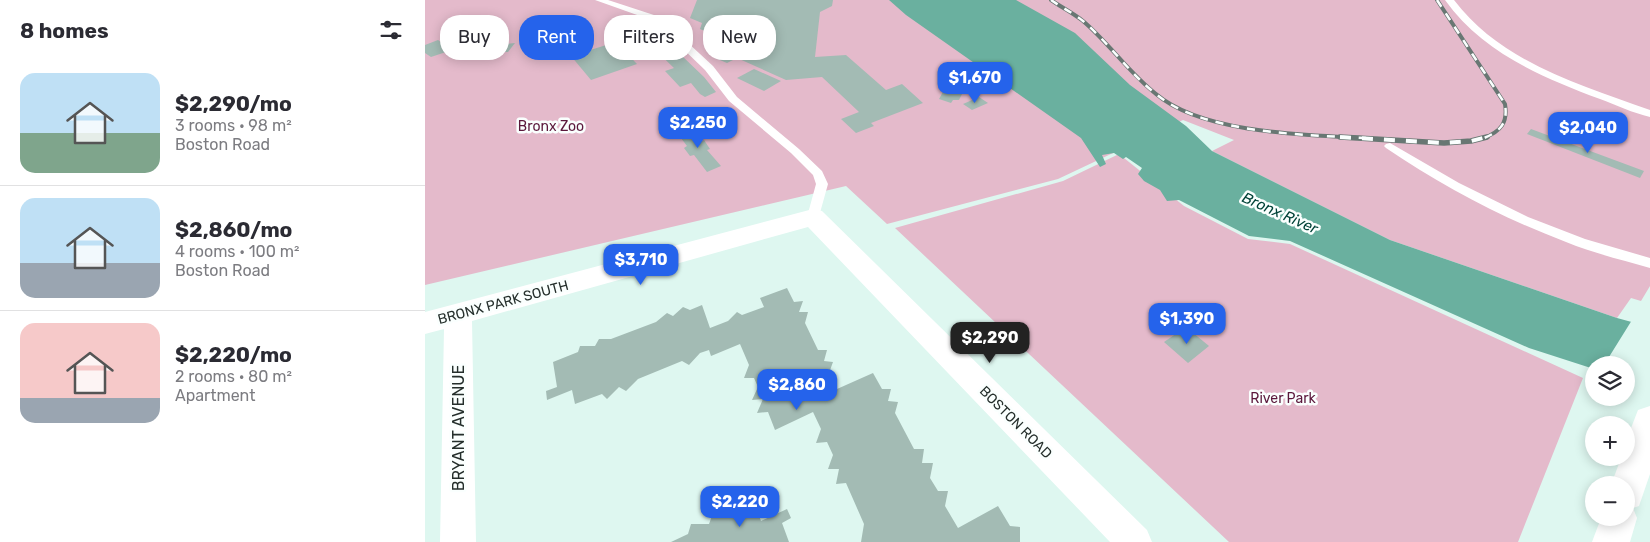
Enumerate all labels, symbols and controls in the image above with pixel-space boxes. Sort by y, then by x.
chip: Buy [440,15,509,60]
chip: Rent [519,15,594,60]
chip: Filters [604,15,693,60]
chip: New [703,15,776,60]
icon: filters [377,16,405,44]
text: 8 homes [20,18,109,43]
pin: $1,670 [934,62,1016,104]
text: $1,670 [949,68,1001,87]
text: $2,290/mo [175,91,292,116]
icon: home [60,93,120,153]
pin: $2,250 [657,106,739,149]
pin: $2,040 [1547,112,1629,154]
text: $2,250 [669,113,727,132]
text: 3 rooms · 98 m² [175,116,292,135]
park label: Bronx Zoo [518,118,584,135]
text: $2,040 [1559,118,1617,137]
text: Boston Road [175,135,270,154]
water label: Bronx River [1239,188,1322,238]
text: $2,860/mo [175,217,292,242]
icon: home [60,218,120,278]
text: 4 rooms · 100 m² [175,242,299,261]
pin: $3,710 [600,244,682,286]
text: $3,710 [614,250,668,269]
text: Boston Road [175,261,270,280]
street label: BRONX PARK SOUTH [436,277,570,328]
pin: $1,390 [1146,302,1228,345]
text: $1,390 [1160,309,1214,328]
pin: $2,290 [949,322,1031,364]
text: $2,290 [961,328,1019,347]
text: $2,220/mo [175,342,292,367]
icon: home [60,343,120,403]
map controls [1585,356,1635,526]
button: layers [1585,356,1635,406]
street label: BRYANT AVENUE [449,365,468,491]
text: 2 rooms · 80 m² [175,367,292,386]
pin: $2,860 [756,368,838,411]
text: $2,860 [768,375,826,394]
street label: BOSTON ROAD [976,383,1055,462]
text: Apartment [175,386,255,405]
park label: River Park [1250,390,1316,407]
button: + [1585,416,1635,466]
button: − [1585,476,1635,526]
pin: $2,220 [699,486,781,528]
text: $2,220 [711,492,769,511]

